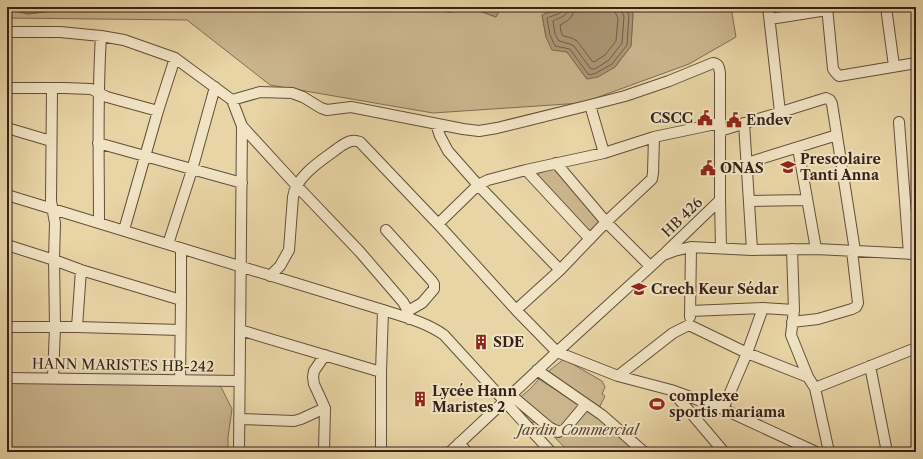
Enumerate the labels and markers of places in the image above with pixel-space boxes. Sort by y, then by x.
place label: CSCC [650,109,693,127]
public building icon: CSCC [696,109,714,127]
public building icon: Endev [725,111,743,129]
place label: Endev [746,111,792,129]
place label: Prescolaire Tanti Anna [800,150,881,184]
school or university icon: Prescolaire Tanti Anna [779,158,797,176]
public building icon: ONAS [699,159,717,177]
place label: ONAS [720,159,764,177]
school or university icon: Crech Keur Sédar [630,280,648,298]
place label: Crech Keur Sédar [651,280,779,298]
building icon: SDE [472,333,490,351]
place label: SDE [493,333,524,351]
place label: Lycée Hann Maristes 2 [432,382,517,416]
place label: complexe sportis mariama [669,387,786,421]
building icon: Lycée Hann Maristes 2 [411,390,429,408]
sports icon: complexe sportis mariama [648,395,666,413]

